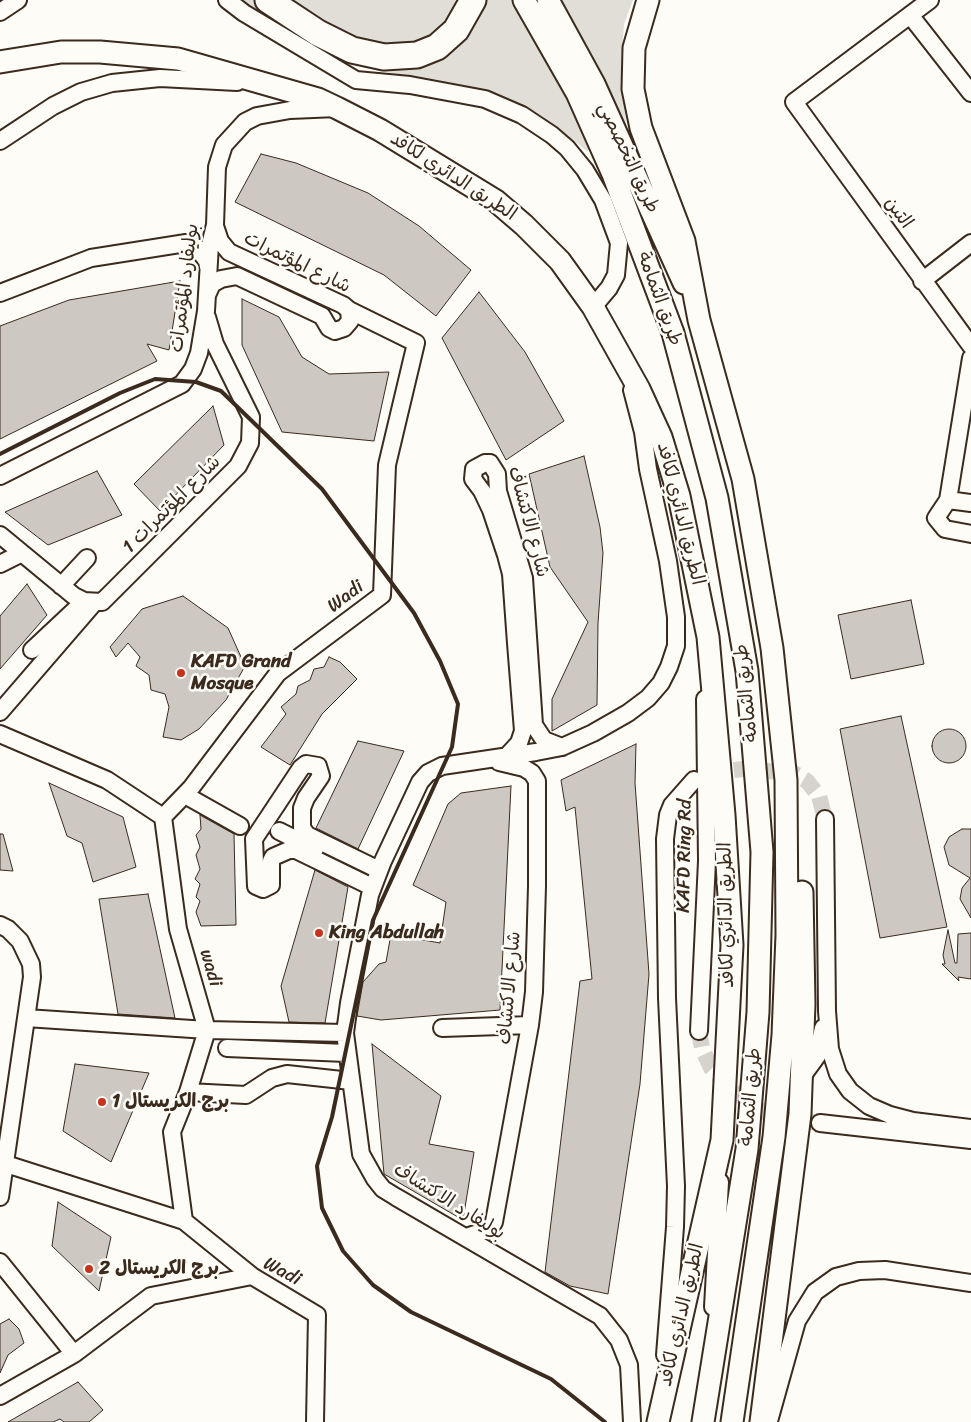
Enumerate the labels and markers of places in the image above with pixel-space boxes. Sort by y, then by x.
place label: KAFD Grand Mosque [191,651,291,695]
marker: KAFD Grand Mosque [175,667,187,679]
place label: King Abdullah [329,922,444,944]
marker: King Abdullah [313,927,325,939]
place label: برج الكريستال 1 [112,1091,229,1113]
marker: برج الكريستال 1 [96,1096,108,1108]
place label: برج الكريستال 2 [99,1258,219,1280]
marker: برج الكريستال 2 [83,1263,95,1275]

